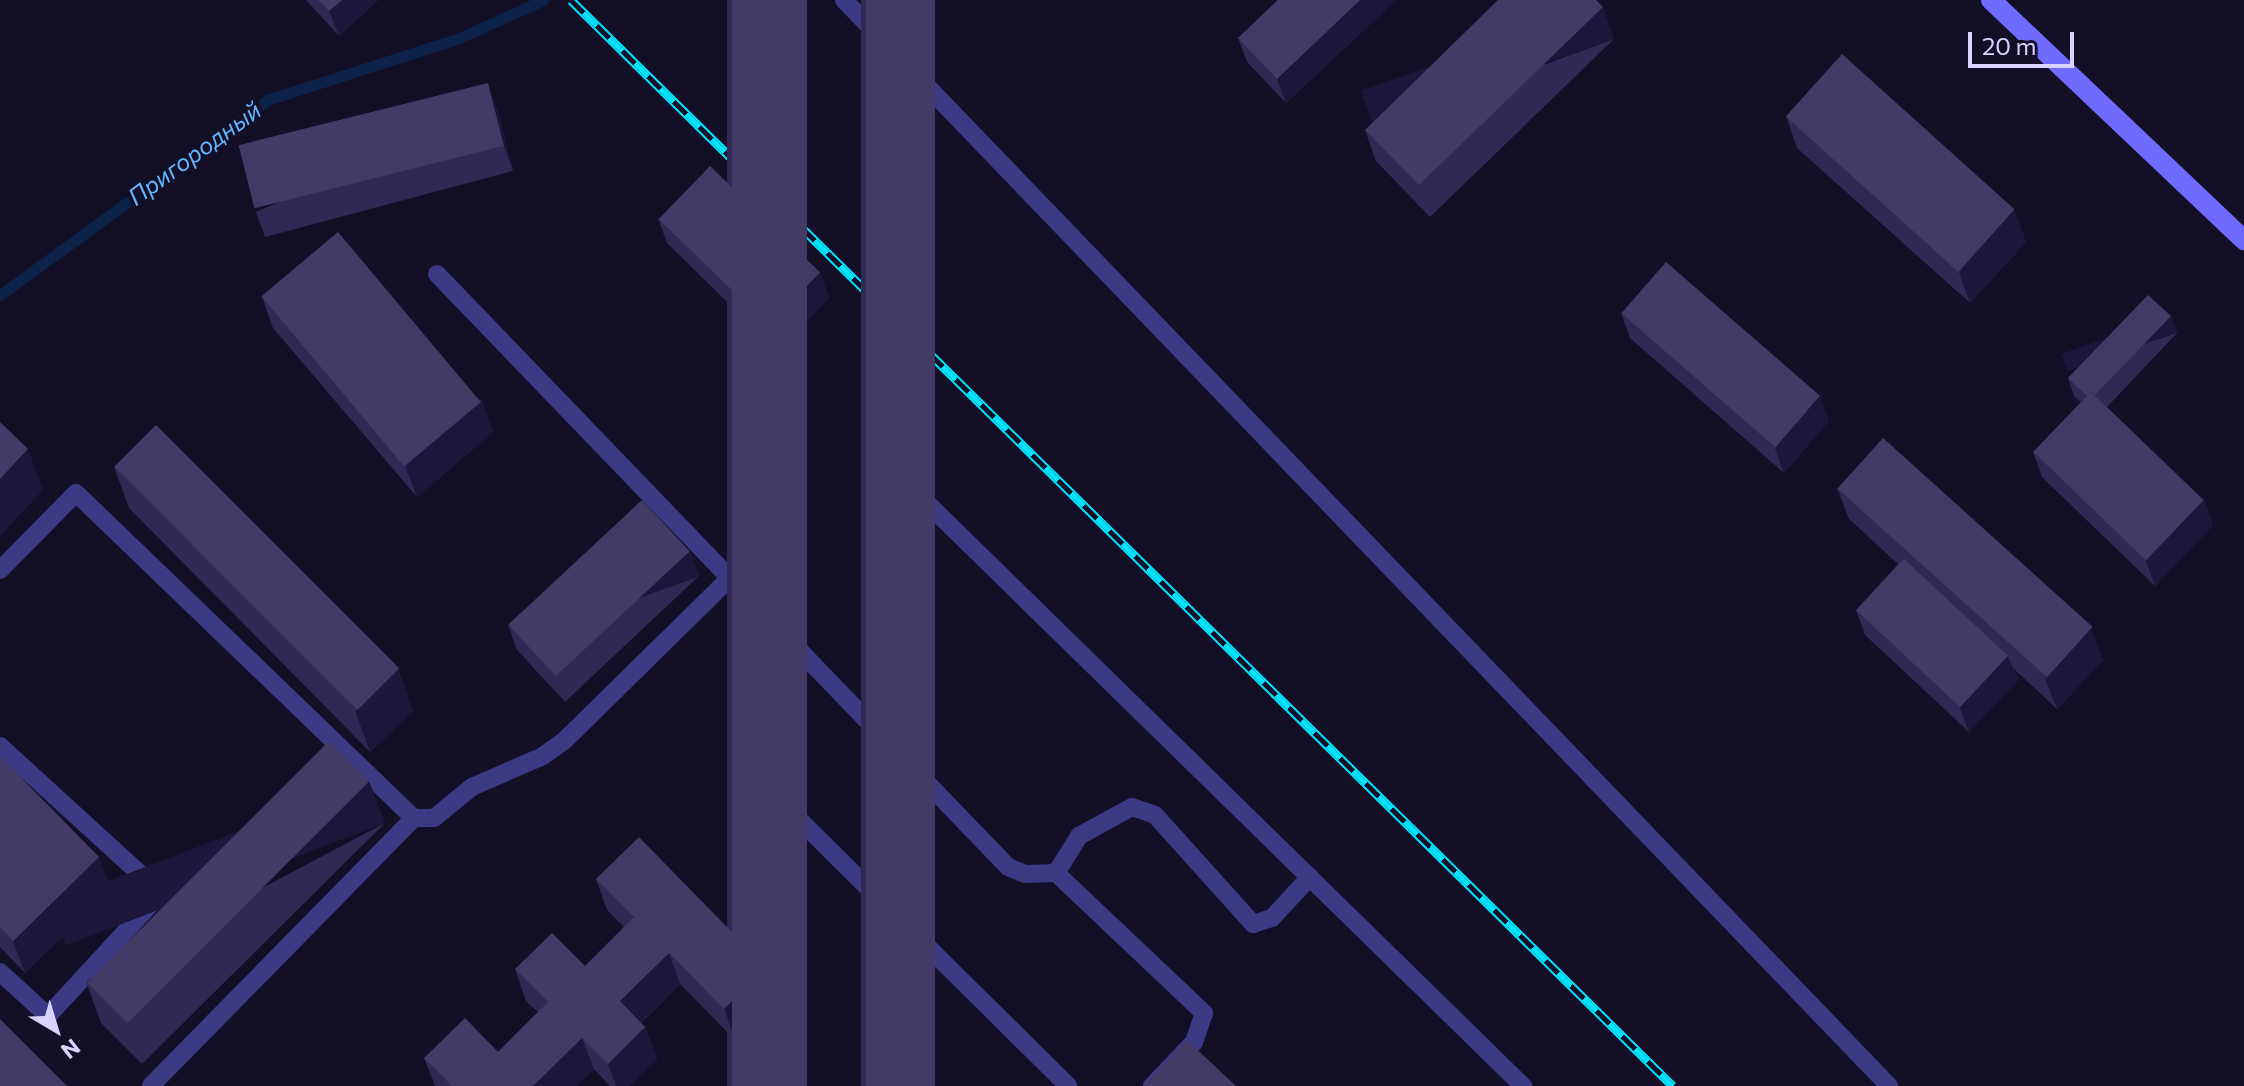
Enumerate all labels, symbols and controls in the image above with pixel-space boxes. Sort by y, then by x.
scale bar [1972,16,2078,66]
text: 20 m [1982,31,2036,60]
water label: Пригородный [122,95,266,211]
north arrow [16,990,96,1070]
text: N [56,1034,86,1065]

